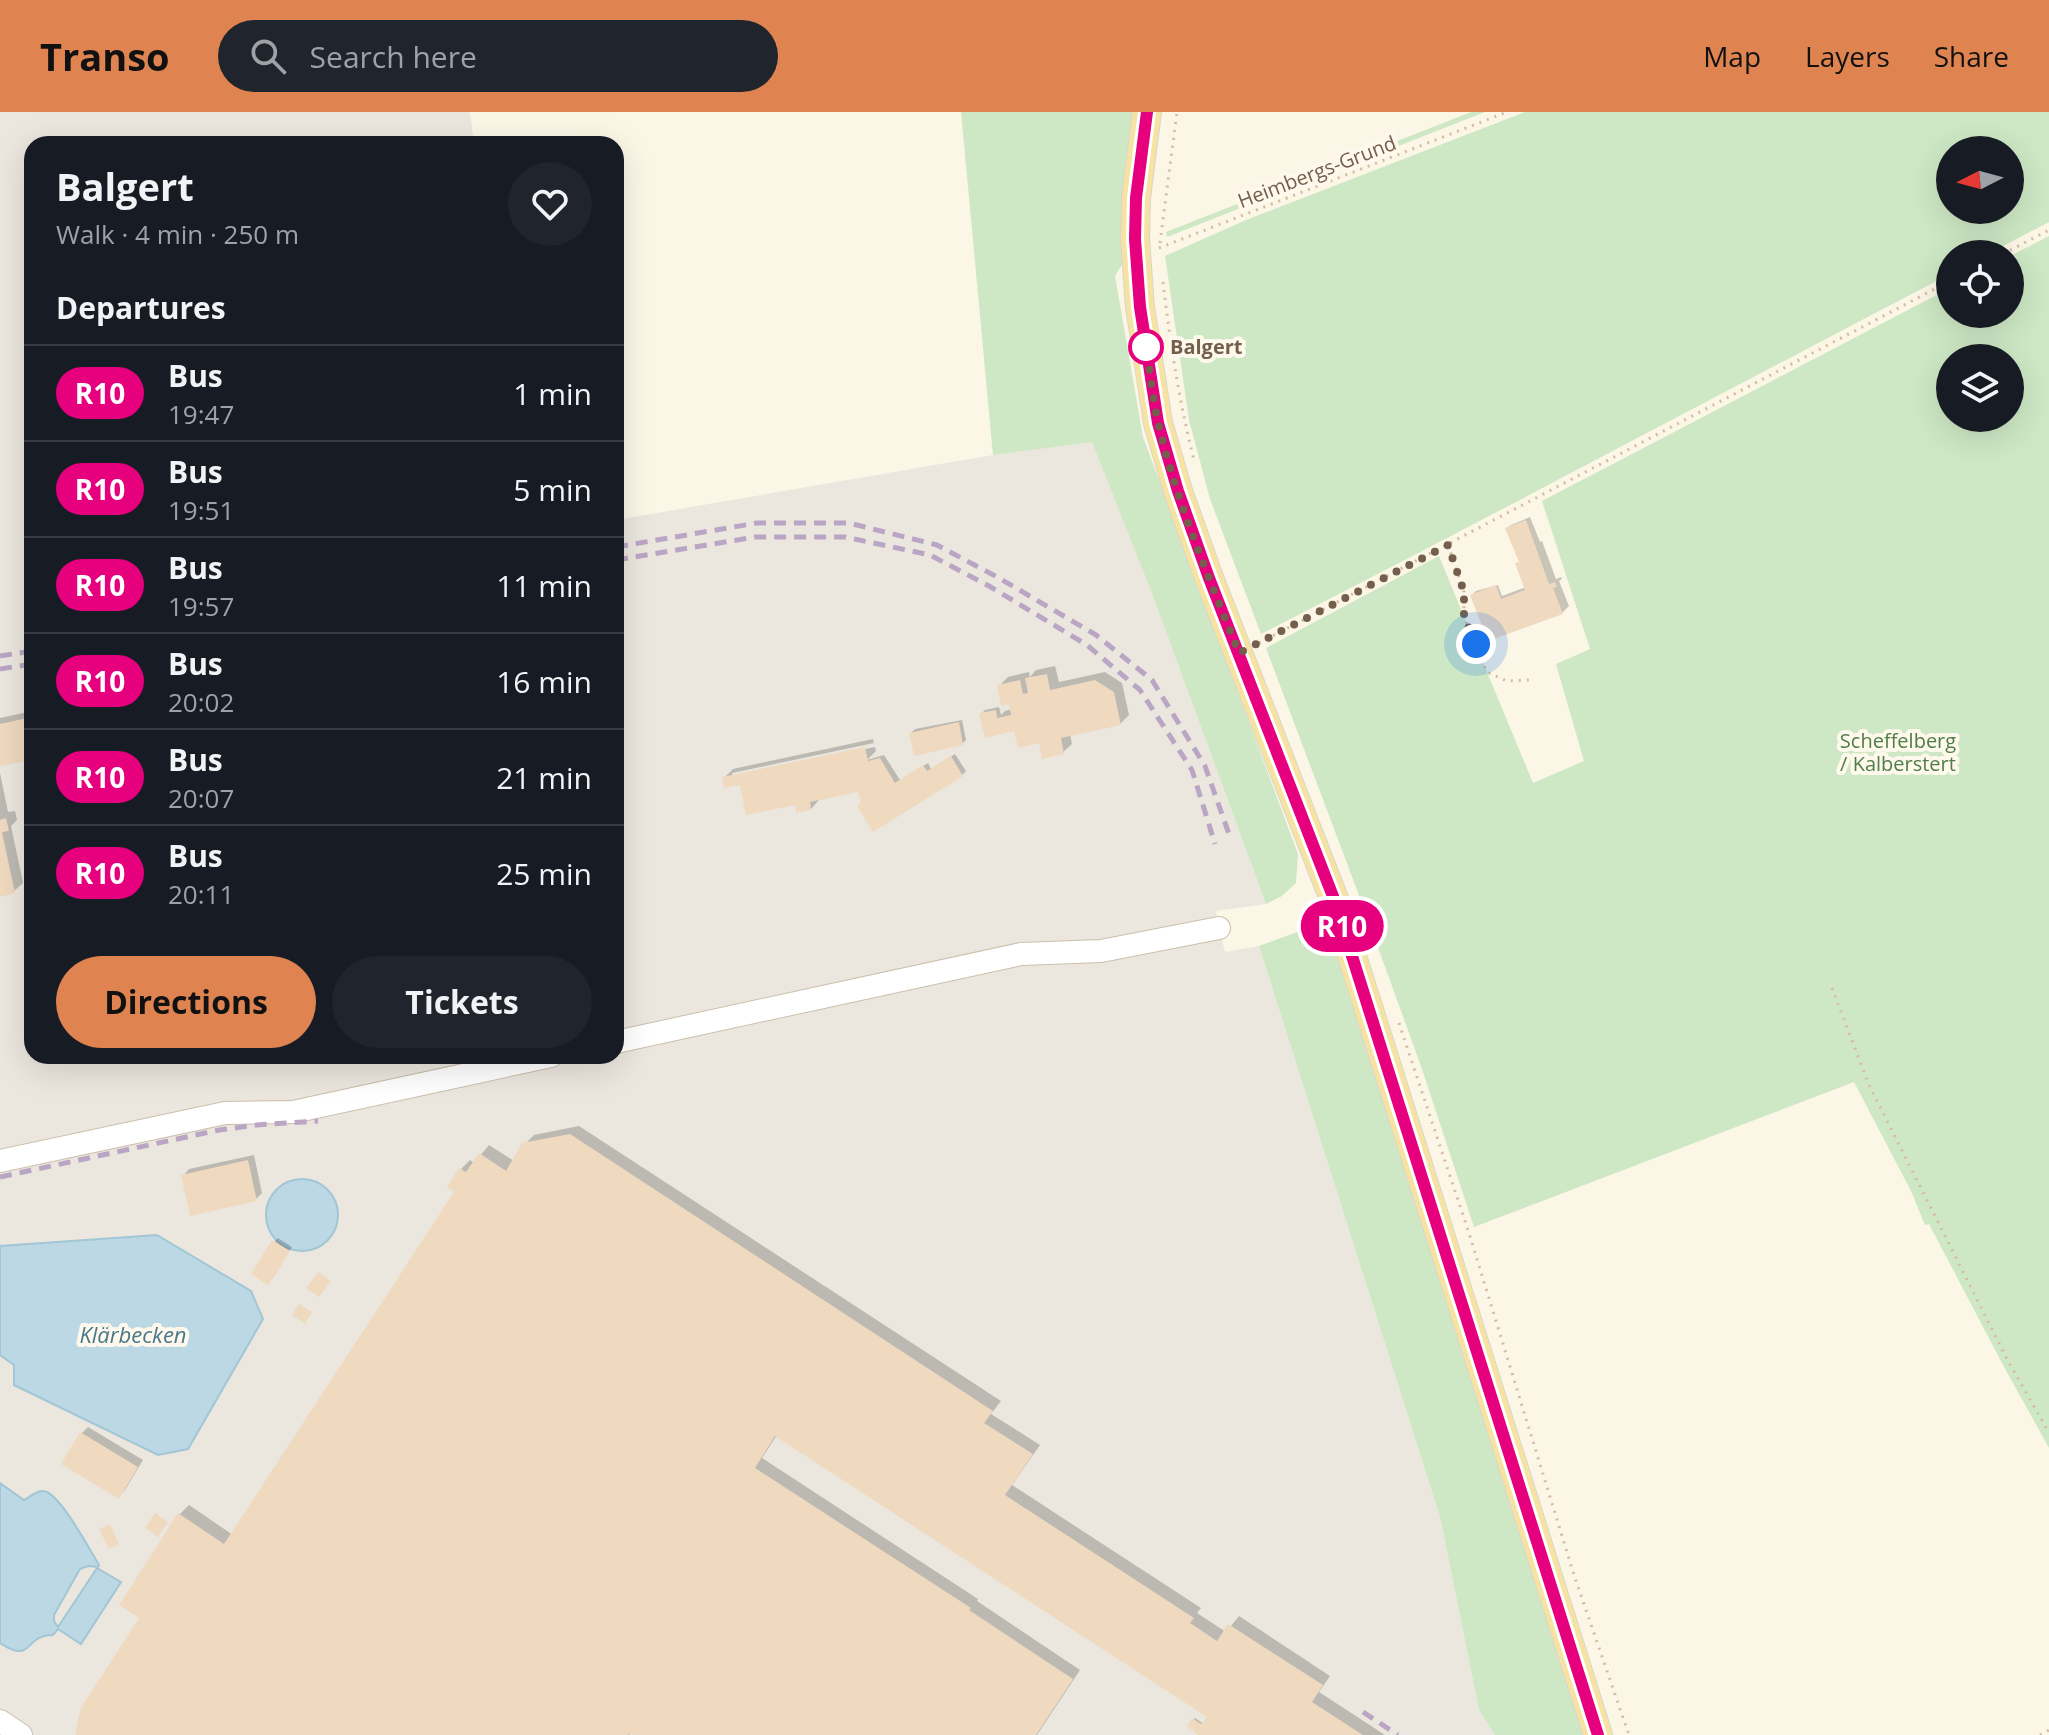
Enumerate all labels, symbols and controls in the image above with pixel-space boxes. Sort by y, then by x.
search box [218,20,778,92]
text: Transo [40,30,170,82]
icon: search [246,34,290,78]
text: Search here [310,36,477,77]
text: Map [1703,37,1761,75]
text: Layers [1805,37,1890,75]
text: Share [1934,37,2009,75]
street label: Heimbergs-Grund [1234,129,1400,214]
north arrow [1936,136,2024,224]
map controls [1936,136,2024,432]
text: Balgert [56,160,194,212]
button: heart [508,162,592,246]
text: Walk · 4 min · 250 m [56,216,299,252]
button: locate [1936,240,2024,328]
text: Departures [56,287,226,328]
marker: Balgert [1129,330,1163,364]
place label: Balgert [1170,333,1243,360]
button: layers [1936,344,2024,432]
text: Bus [168,355,223,396]
text: 1 min [513,373,592,414]
text: R10 [75,374,125,412]
text: 19:47 [168,396,234,432]
text: Bus [168,451,223,492]
text: 5 min [513,469,592,510]
text: R10 [75,470,125,508]
text: 19:51 [168,492,234,528]
text: Bus [168,547,223,588]
text: 11 min [496,565,592,606]
text: R10 [75,566,125,604]
text: 19:57 [168,588,234,624]
your location [1456,624,1496,664]
text: Bus [168,643,223,684]
text: 16 min [496,661,592,702]
text: R10 [75,662,125,700]
text: 20:02 [168,684,234,720]
park label: Scheffelberg / Kalberstert [1840,727,1956,777]
text: Bus [168,739,223,780]
text: 21 min [496,757,592,798]
text: R10 [75,758,125,796]
text: 20:07 [168,780,234,816]
text: Bus [168,835,223,876]
text: 25 min [496,853,592,894]
text: R10 [75,854,125,892]
text: 20:11 [168,876,234,912]
line badge: R10 [1296,900,1388,952]
text: R10 [1317,907,1367,945]
button: Directions [56,956,316,1048]
button: Tickets [332,956,592,1048]
water label: Klärbecken [79,1319,187,1349]

